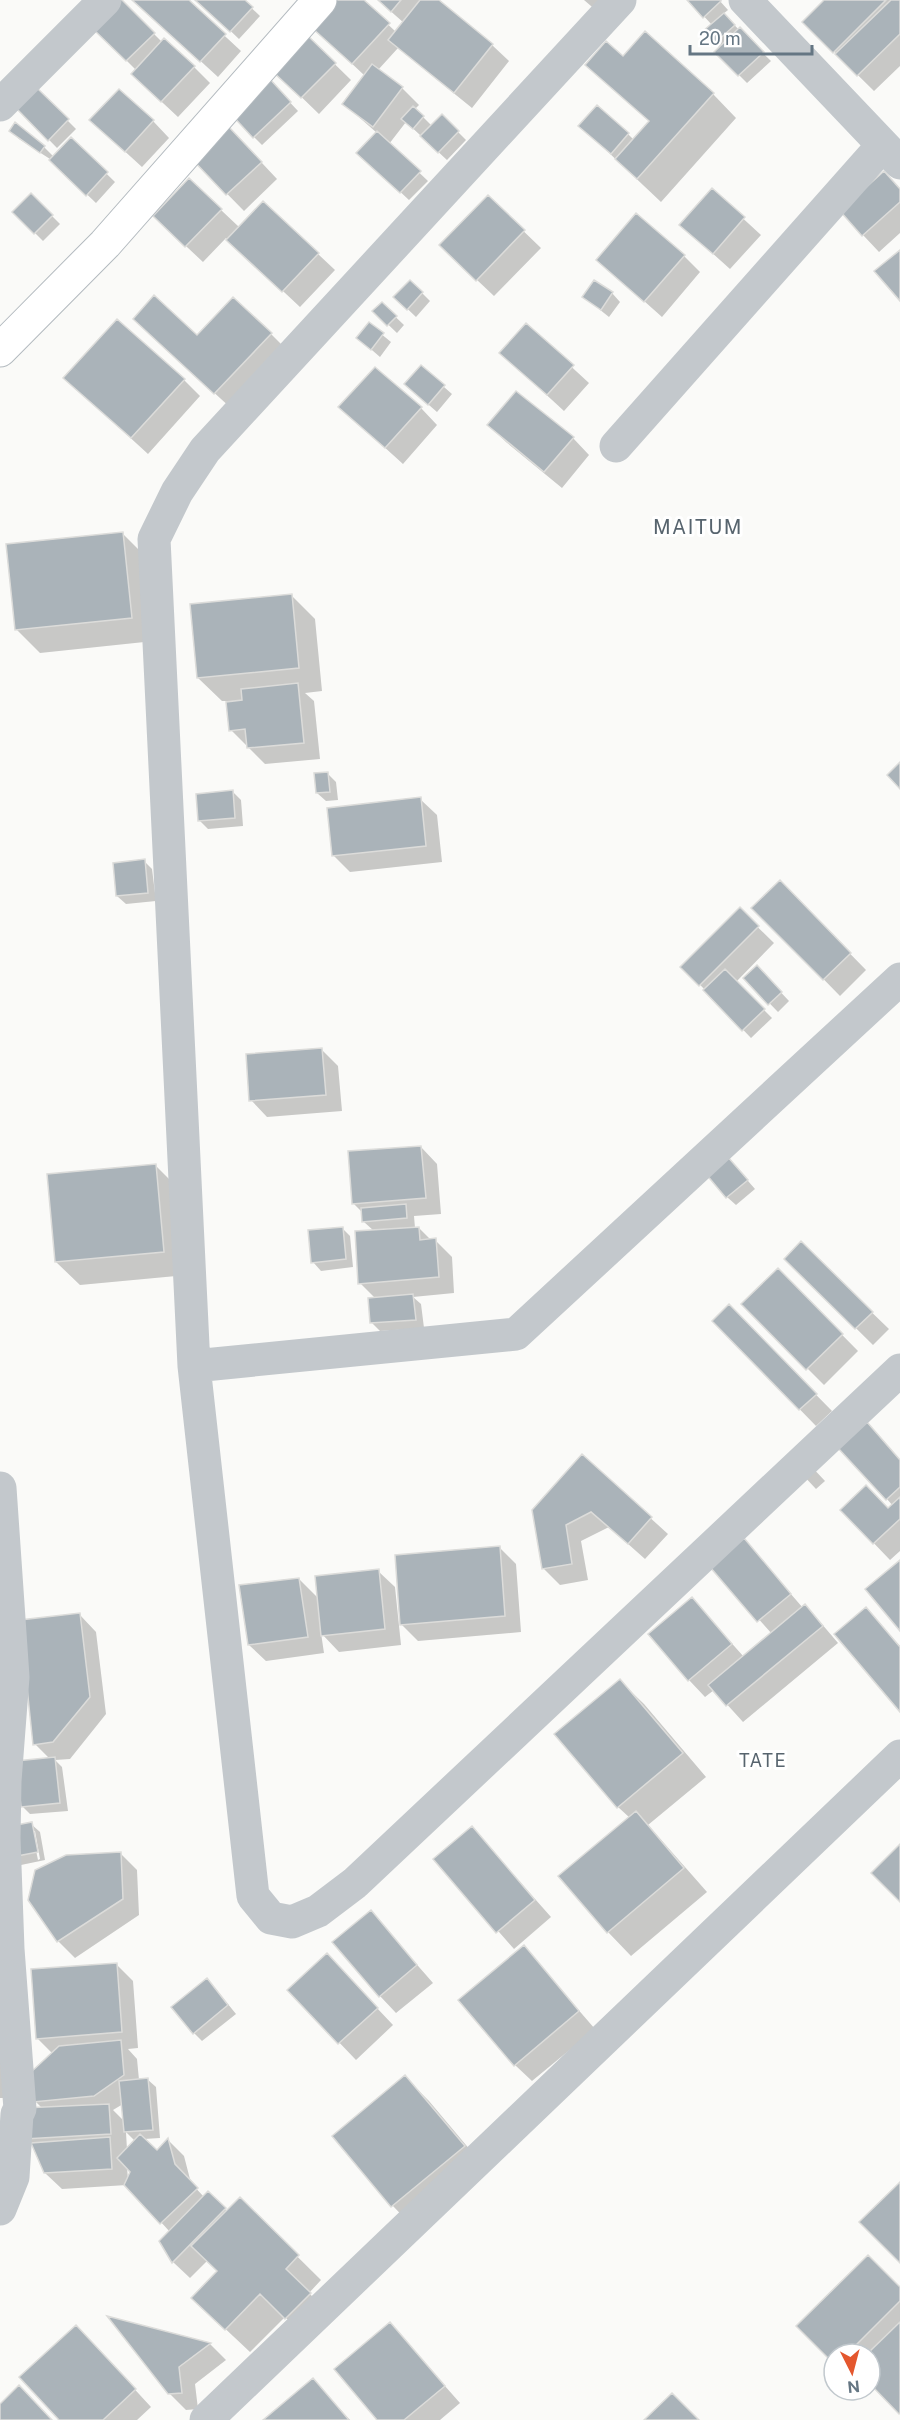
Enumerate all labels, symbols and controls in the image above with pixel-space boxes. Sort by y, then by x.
scale bar [690,18,812,56]
text: 20 m [699,28,741,49]
district label: MAITUM [653,515,743,539]
district label: TATE [739,1750,787,1771]
north arrow [822,2342,882,2402]
text: N [846,2376,861,2397]

